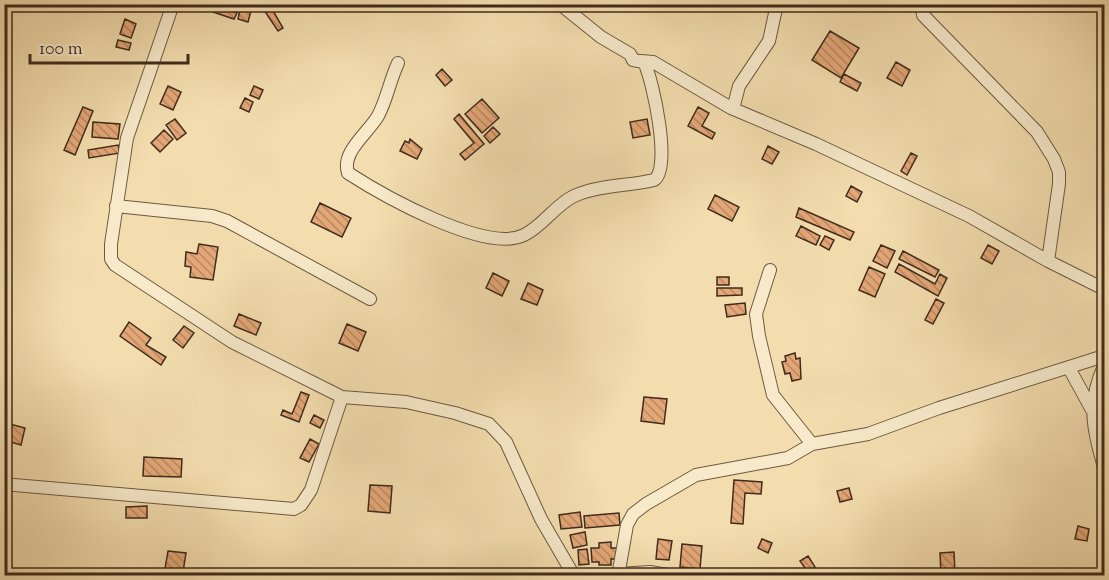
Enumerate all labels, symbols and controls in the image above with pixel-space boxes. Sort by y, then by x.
scale bar [30,27,188,65]
text: 100 m [39,37,83,63]

